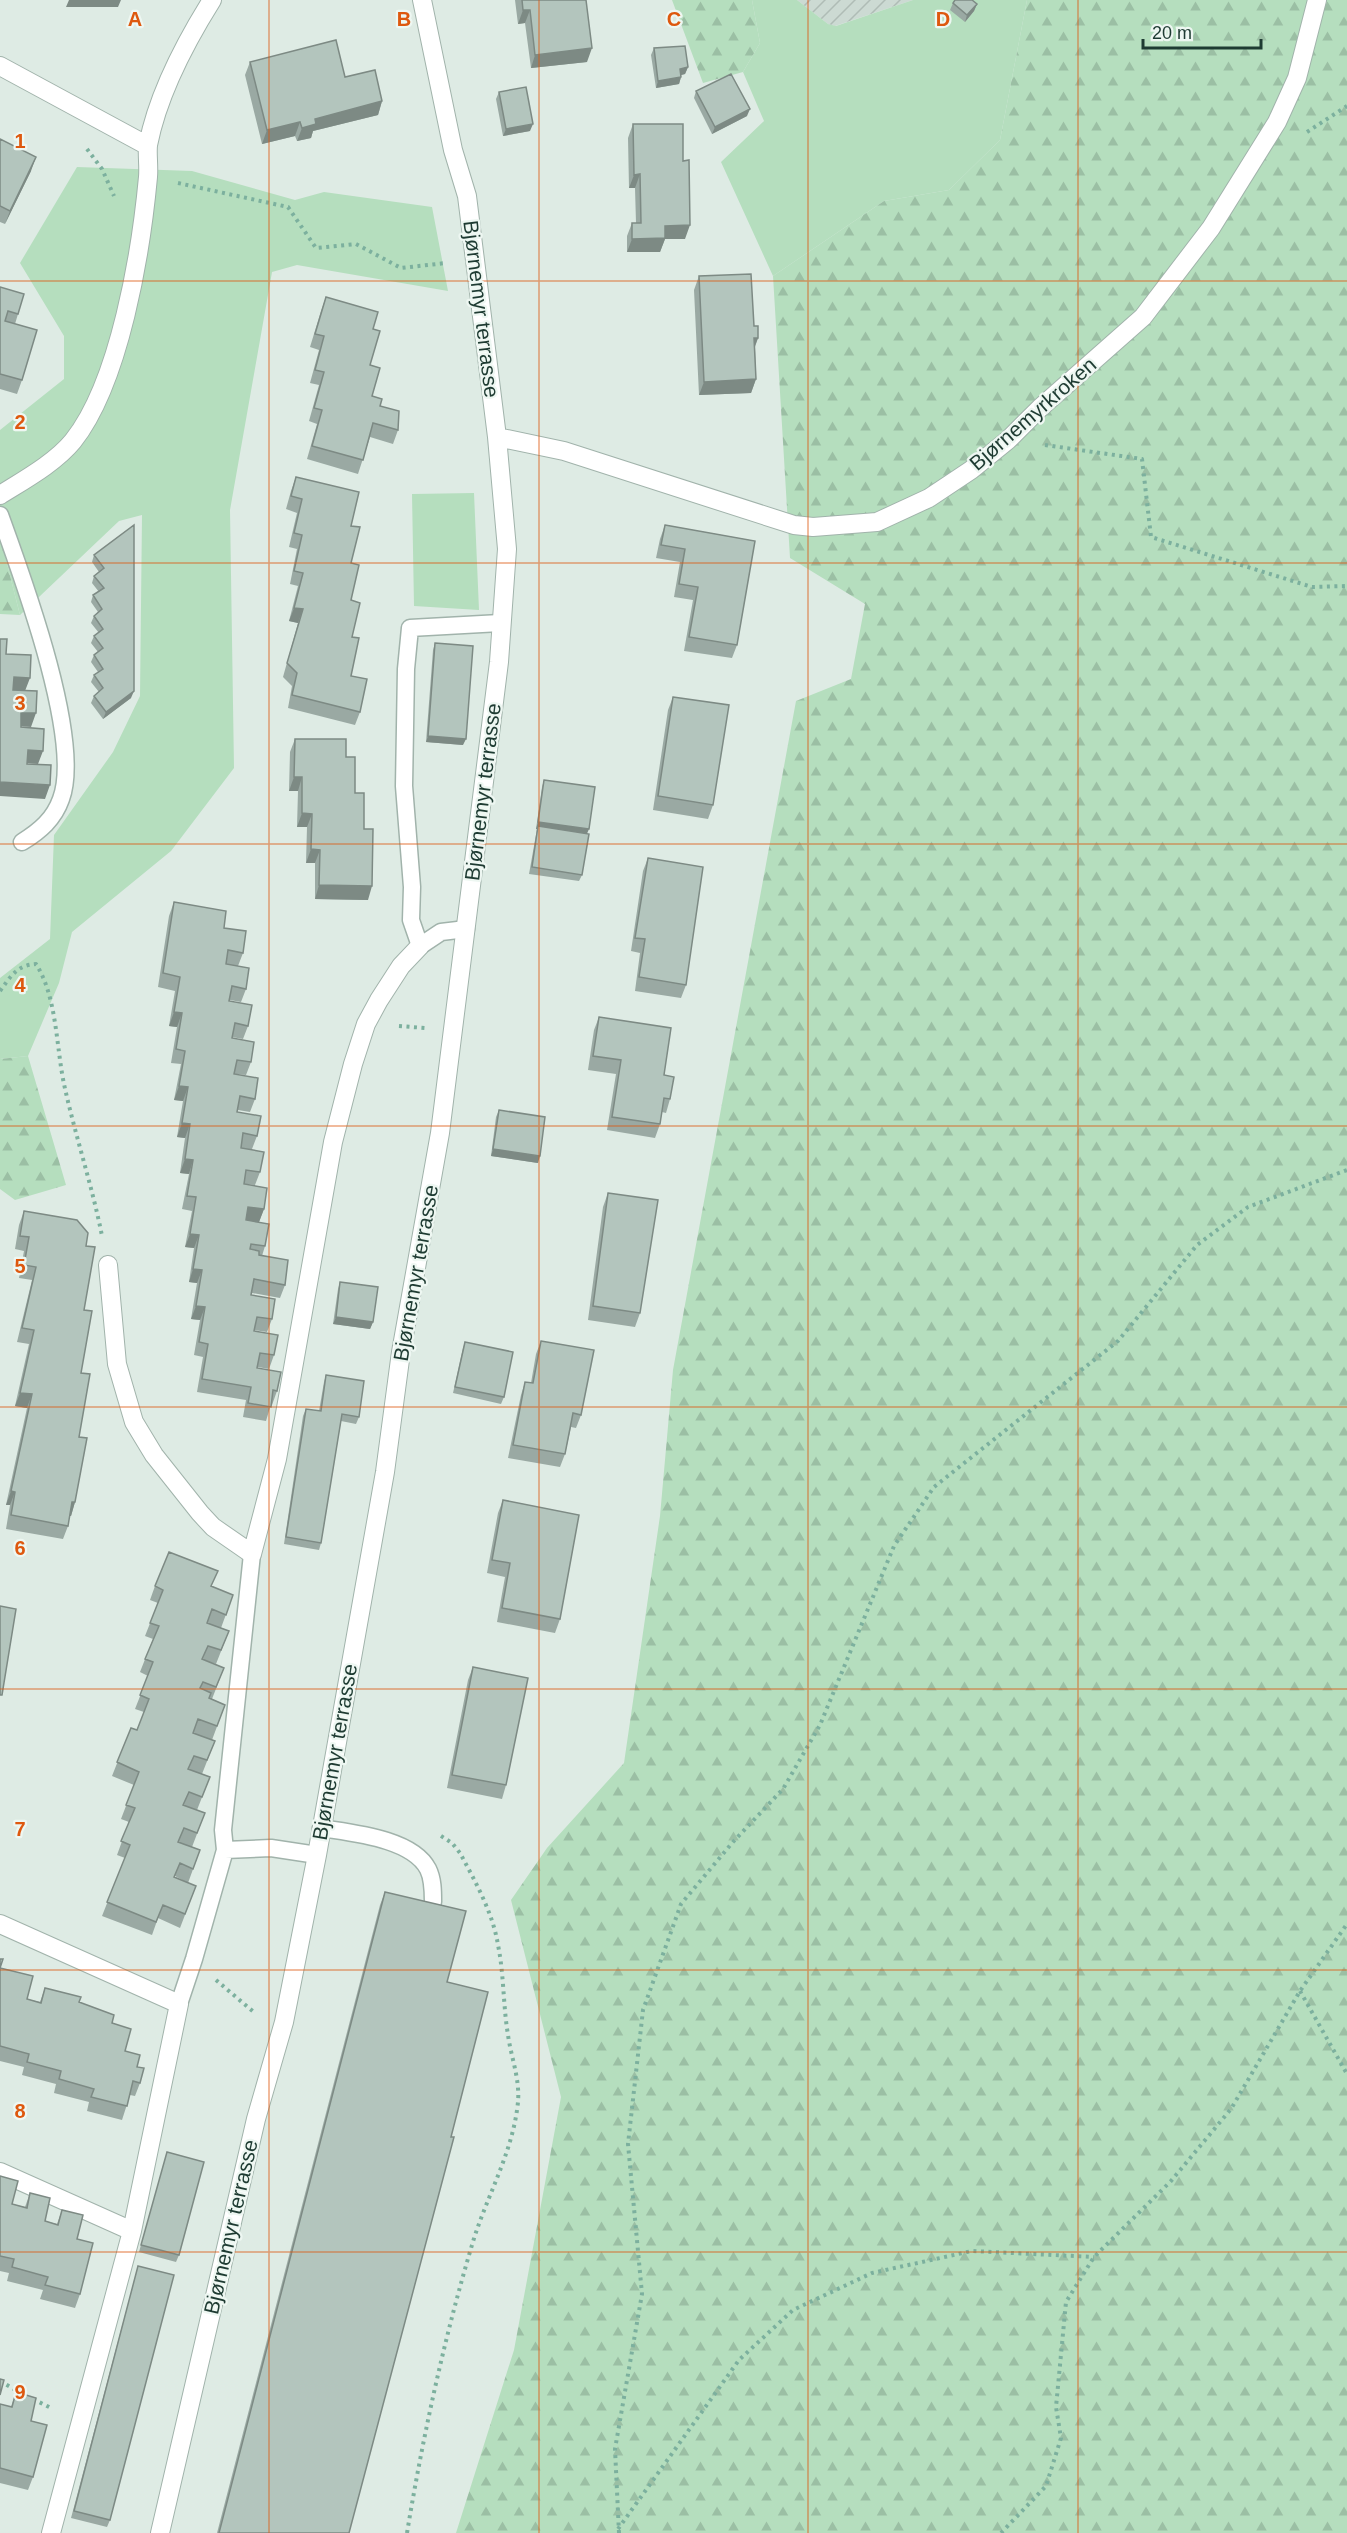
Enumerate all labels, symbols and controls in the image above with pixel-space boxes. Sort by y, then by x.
text: A [128,8,142,30]
text: B [397,8,411,30]
text: C [667,8,681,30]
text: D [936,8,950,30]
scale bar [1143,12,1262,50]
text: 20 m [1152,23,1192,43]
text: 1 [14,130,26,152]
street label: Bjørnemyr terrasse [459,219,504,399]
street label: Bjørnemyrkroken [965,352,1101,475]
text: 2 [14,411,26,433]
text: 3 [14,692,26,714]
street label: Bjørnemyr terrasse [460,702,505,882]
text: 4 [14,974,26,996]
street label: Bjørnemyr terrasse [389,1183,442,1363]
text: 5 [14,1255,26,1277]
text: 6 [14,1537,26,1559]
street label: Bjørnemyr terrasse [308,1662,361,1842]
text: 7 [14,1818,26,1840]
text: 8 [14,2100,26,2122]
street label: Bjørnemyr terrasse [199,2137,262,2316]
text: 9 [14,2381,26,2403]

